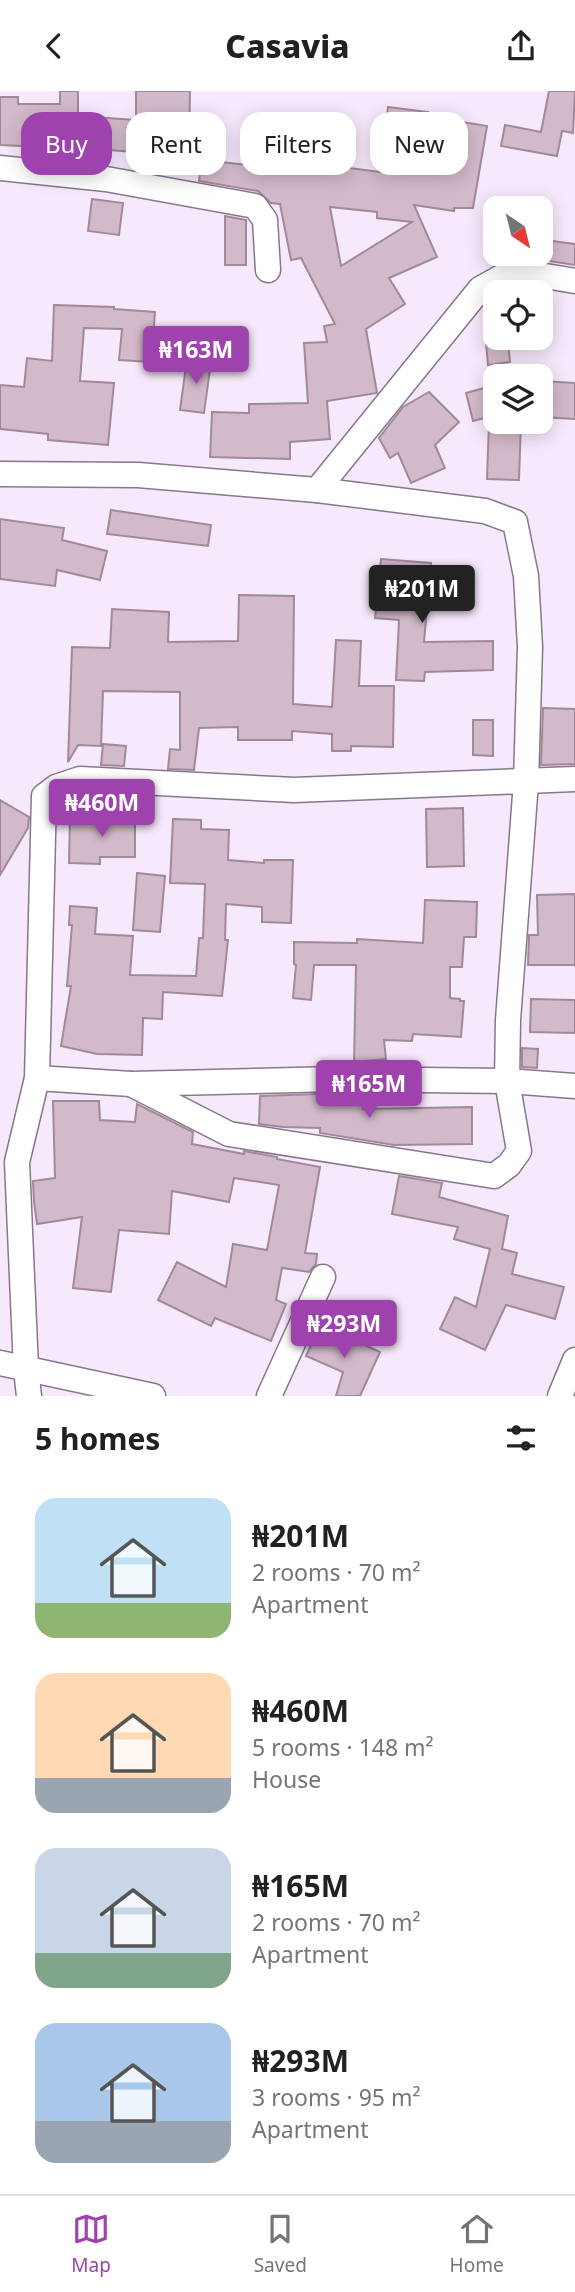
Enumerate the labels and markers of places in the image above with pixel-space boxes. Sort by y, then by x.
pin: ₦163M [147,327,245,386]
pin: ₦201M [373,566,471,625]
pin: ₦460M [53,779,151,839]
pin: ₦165M [320,1061,418,1120]
pin: ₦293M [295,1301,393,1360]

